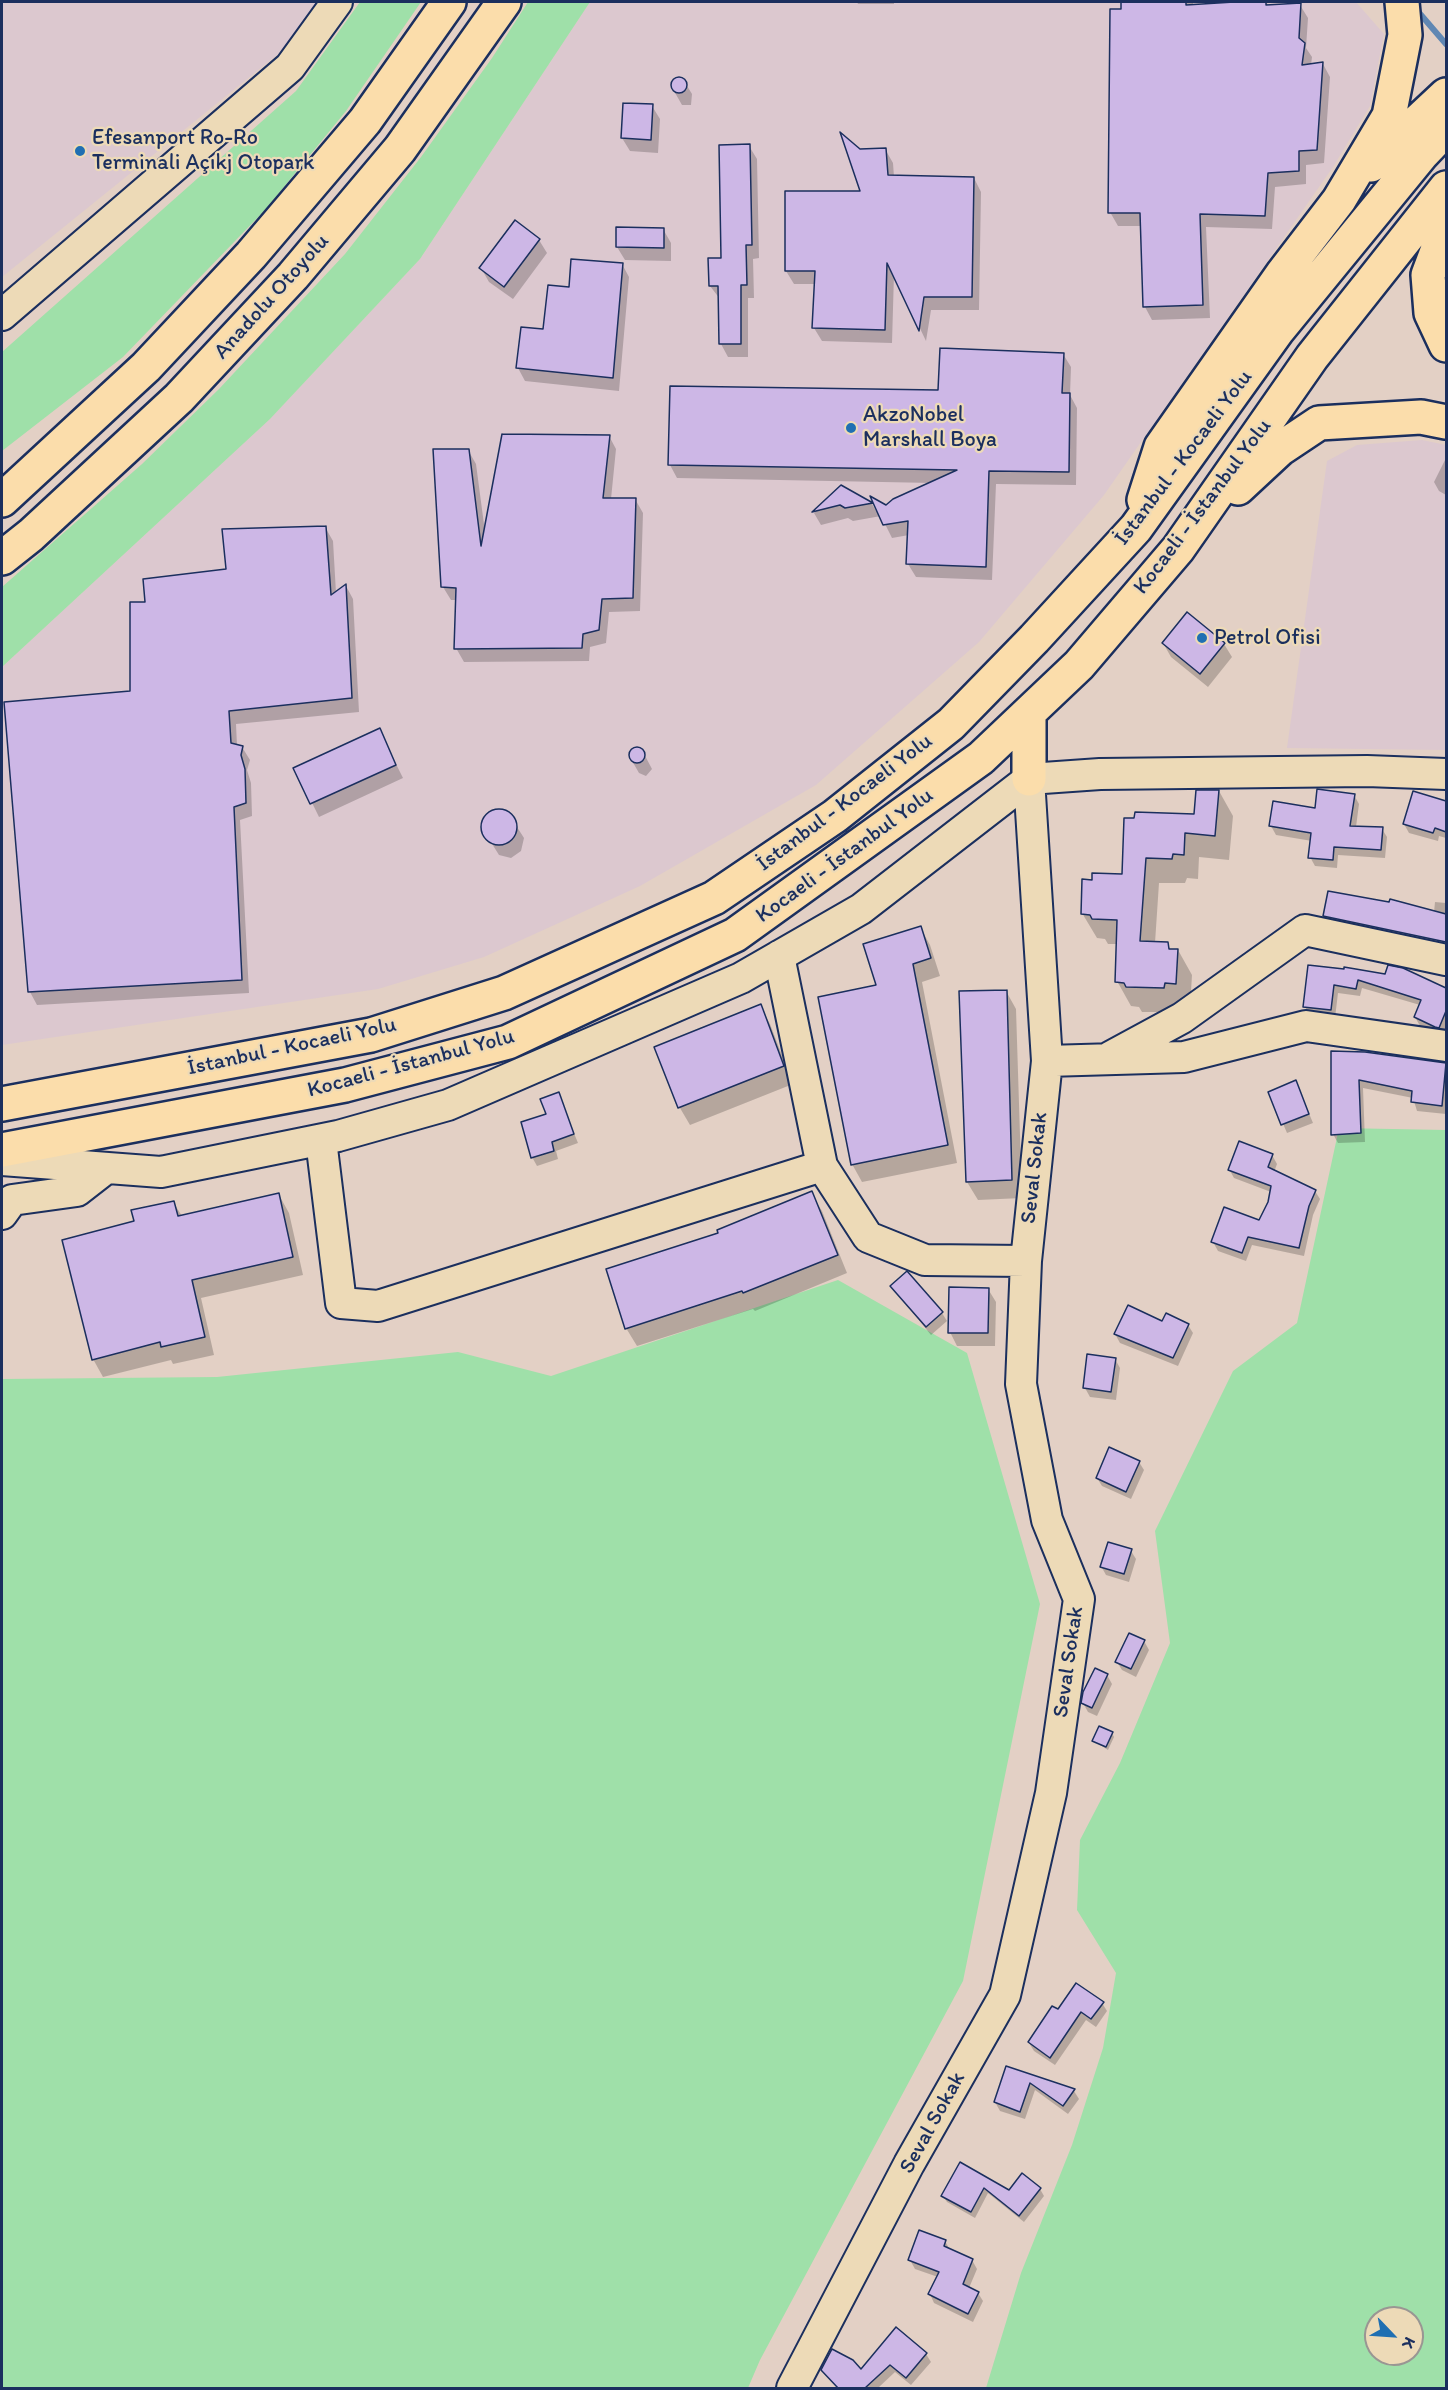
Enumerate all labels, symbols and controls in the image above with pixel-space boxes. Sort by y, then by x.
place label: Efesanport Ro-Ro Terminali Açıkj Otopark [92,125,314,176]
marker: Efesanport Ro-Ro Terminali Açıkj Otopark [73,144,87,158]
street label: Anadolu Otoyolu [209,229,335,365]
street label: İstanbul - Kocaeli Yolu [1109,365,1259,551]
place label: AkzoNobel Marshall Boya [863,402,997,454]
street label: Kocaeli - İstanbul Yolu [1128,414,1278,600]
marker: AkzoNobel Marshall Boya [844,421,858,435]
place label: Petrol Ofisi [1214,625,1321,651]
marker: Petrol Ofisi [1195,631,1209,645]
street label: İstanbul - Kocaeli Yolu [752,728,938,878]
street label: Kocaeli - İstanbul Yolu [751,783,939,929]
street label: İstanbul - Kocaeli Yolu [185,1012,399,1082]
street label: Kocaeli - İstanbul Yolu [305,1024,517,1104]
street label: Seval Sokak [1016,1111,1054,1225]
street label: Seval Sokak [1048,1605,1090,1719]
street label: Seval Sokak [894,2068,972,2178]
north arrow [1364,2306,1424,2366]
text: K [1398,2334,1420,2352]

